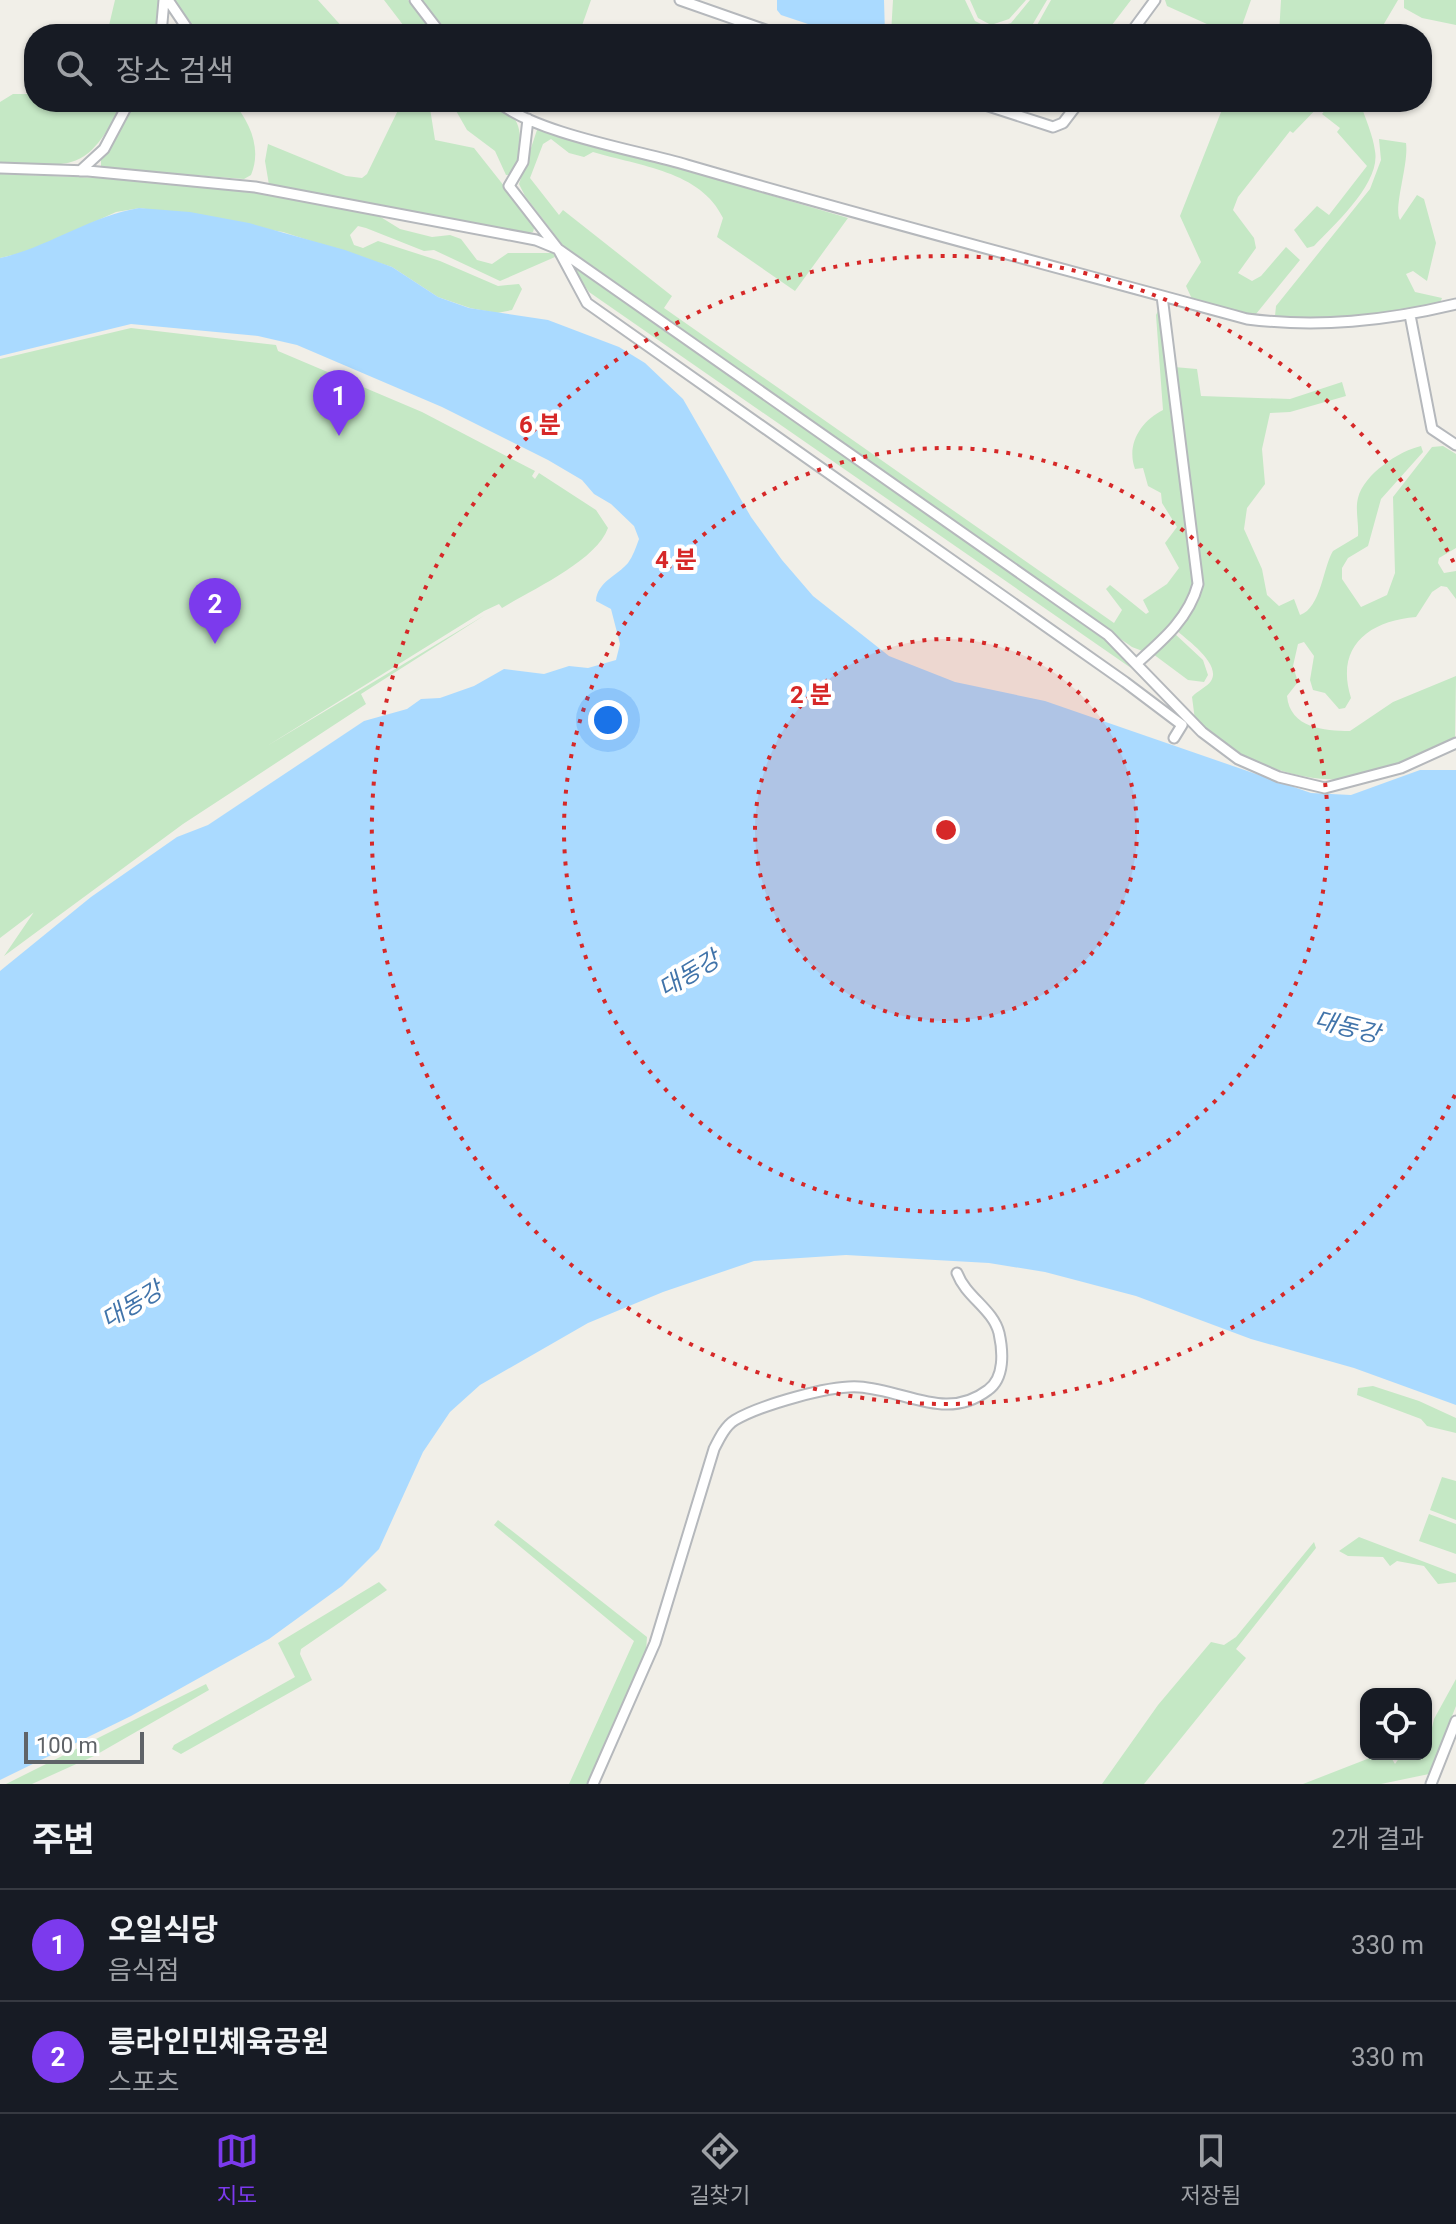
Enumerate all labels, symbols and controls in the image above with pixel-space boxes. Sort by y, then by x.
search box [24,24,1432,112]
icon: search [52,46,96,90]
text: 장소 검색 [116,53,234,88]
pin: 1 [313,370,365,436]
text: 6 분 [519,411,561,439]
text: 4 분 [655,546,697,574]
pin: 2 [189,578,241,644]
text: 2 분 [790,681,832,709]
your location [588,700,628,740]
centre of rings [932,816,960,844]
water label: 대동강 [653,943,727,1003]
water label: 대동강 [1311,1005,1385,1049]
water label: 대동강 [96,1274,170,1334]
map controls [1360,1688,1432,1760]
button: locate [1360,1688,1432,1760]
scale bar [24,1728,144,1764]
text: 100 m [36,1733,98,1758]
text: 주변 [32,1819,95,1859]
text: 2개 결과 [1331,1824,1424,1854]
text: 오일식당 [108,1912,218,1947]
text: 1 [51,1930,65,1960]
text: 330 m [1351,1930,1424,1960]
text: 음식점 [108,1955,180,1985]
text: 릉라인민체육공원 [108,2024,329,2059]
text: 2 [51,2042,65,2072]
text: 330 m [1351,2042,1424,2072]
text: 스포츠 [108,2067,180,2097]
tab: 지도 [215,2129,259,2209]
tab: 길찾기 [689,2129,750,2209]
tab: 저장됨 [1180,2129,1241,2209]

